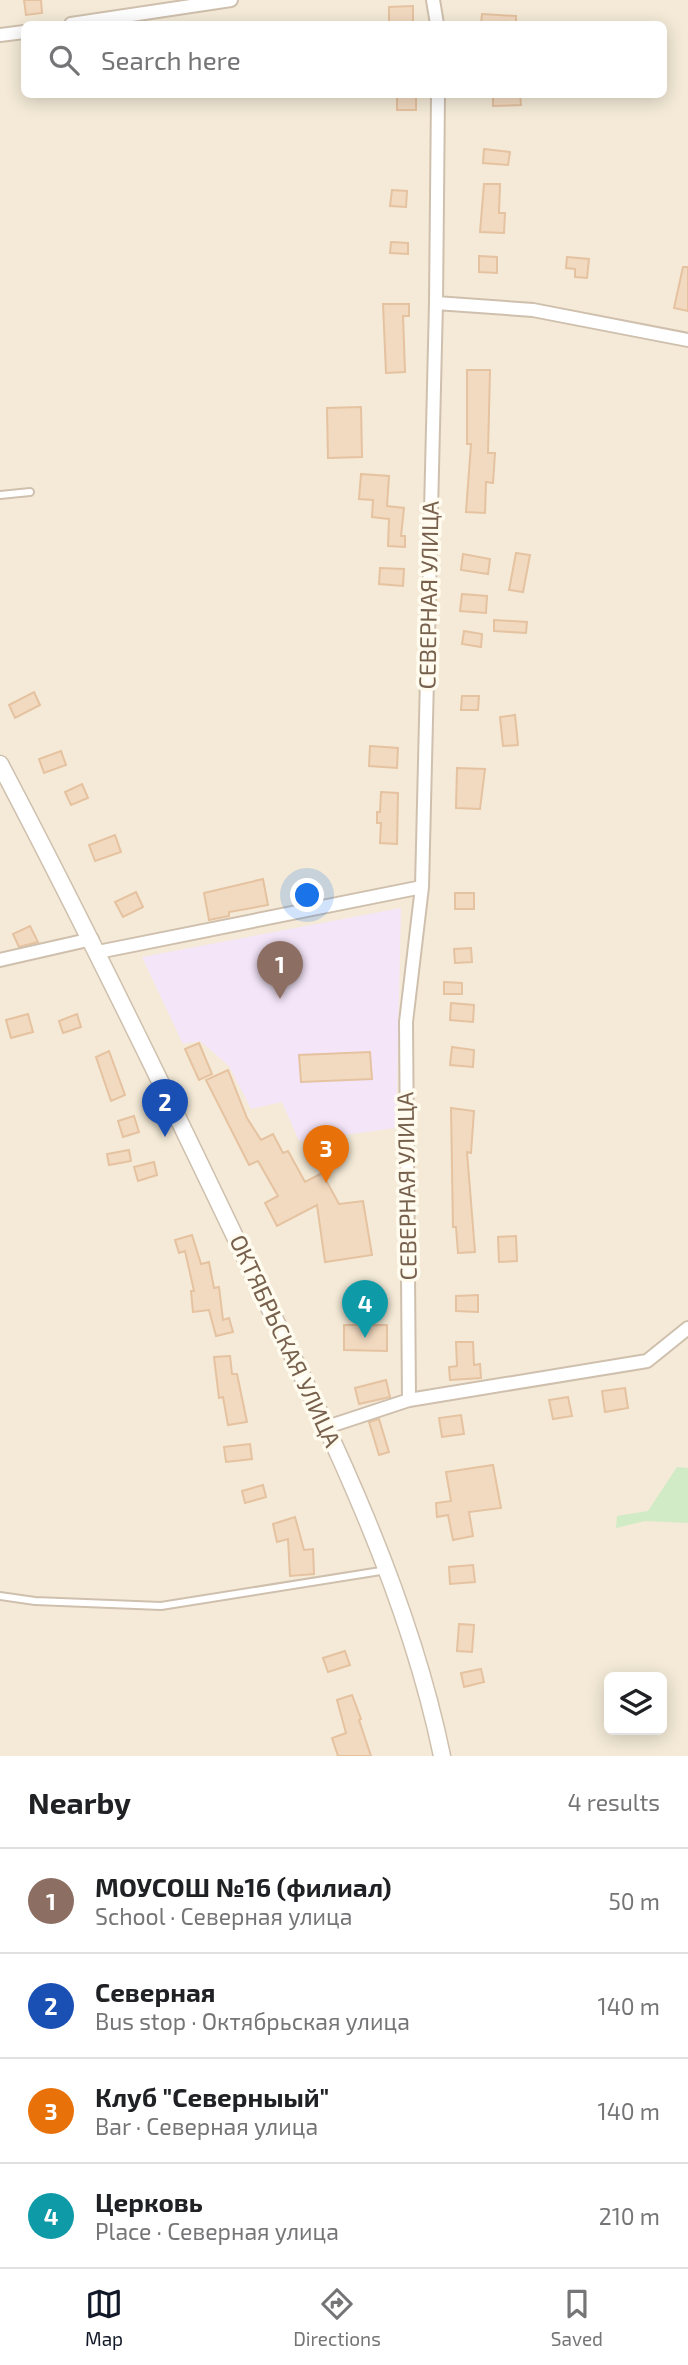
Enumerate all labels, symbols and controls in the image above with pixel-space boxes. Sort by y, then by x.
search box [21,21,667,98]
icon: search [45,41,83,79]
text: Search here [101,44,241,75]
street label: СЕВЕРНАЯ УЛИЦА [412,500,444,690]
your location [290,878,324,912]
pin: 1 [257,941,303,999]
pin: 2 [142,1079,188,1137]
street label: СЕВЕРНАЯ УЛИЦА [390,1091,422,1281]
pin: 3 [303,1125,349,1183]
street label: ОКТЯБРЬСКАЯ УЛИЦА [224,1230,348,1452]
pin: 4 [342,1280,388,1338]
map controls [604,1672,667,1735]
button: layers [604,1672,667,1735]
text: Nearby [28,1784,131,1820]
text: 4 results [568,1788,660,1816]
text: МОУСОШ №16 (филиал) [95,1871,392,1902]
text: 1 [46,1887,56,1915]
text: 50 m [609,1887,660,1915]
text: School · Северная улица [95,1902,352,1930]
text: Северная [95,1976,215,2007]
text: 2 [44,1992,58,2020]
text: 140 m [598,1992,660,2020]
text: Bus stop · Октябрьская улица [95,2007,410,2035]
text: Клуб "Северныый" [95,2081,329,2112]
text: 3 [44,2097,58,2125]
text: 140 m [598,2097,660,2125]
text: Bar · Северная улица [95,2112,318,2140]
text: Церковь [95,2186,203,2217]
text: 4 [44,2202,58,2230]
text: 210 m [599,2202,660,2230]
text: Place · Северная улица [95,2217,339,2245]
tab: Map [85,2285,123,2350]
tab: Directions [293,2285,381,2350]
tab: Saved [551,2285,603,2350]

